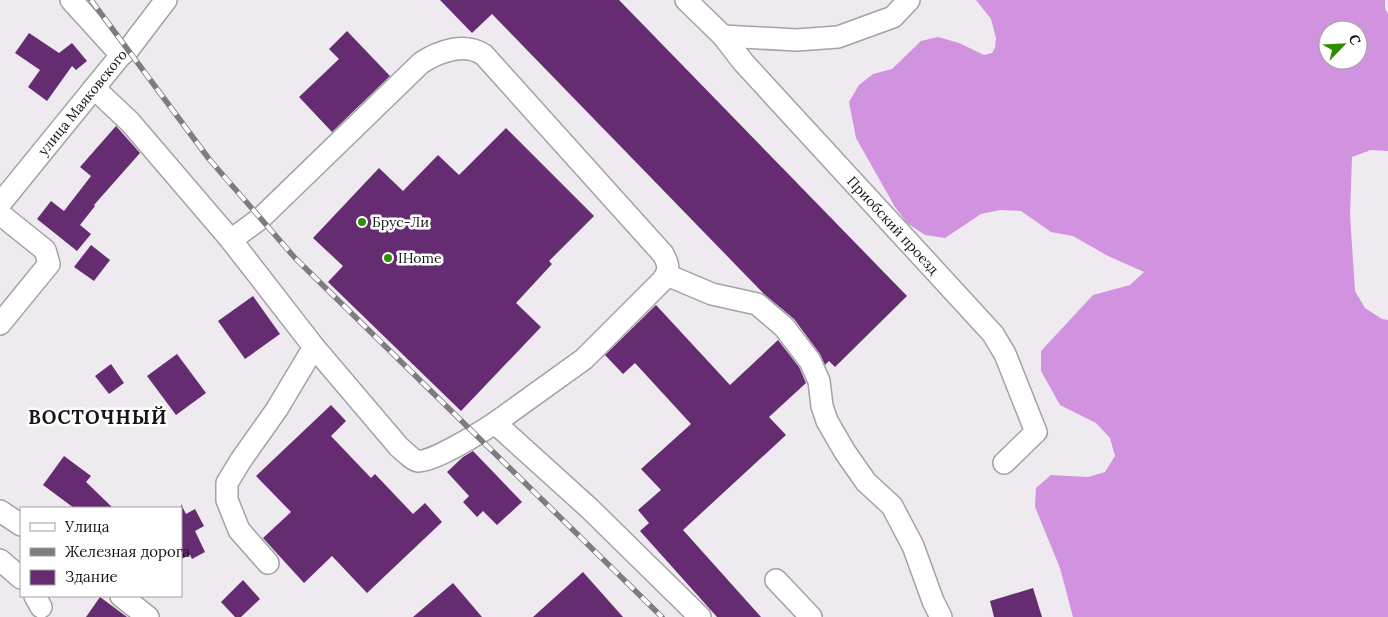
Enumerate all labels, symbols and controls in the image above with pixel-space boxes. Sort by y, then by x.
north arrow [1318,20,1368,70]
text: С [1345,32,1365,48]
street label: улица Маяковского [34,45,130,159]
street label: Приобский проезд [843,172,943,278]
place label: Брус-Ли [372,213,429,231]
marker: Брус-Ли [356,216,368,228]
place label: IHome [398,249,442,267]
marker: IHome [382,252,394,264]
district label: ВОСТОЧНЫЙ [28,405,168,429]
legend [20,507,182,597]
text: Улица [64,517,110,536]
text: Железная дорога [65,542,190,561]
text: Здание [65,567,118,586]

